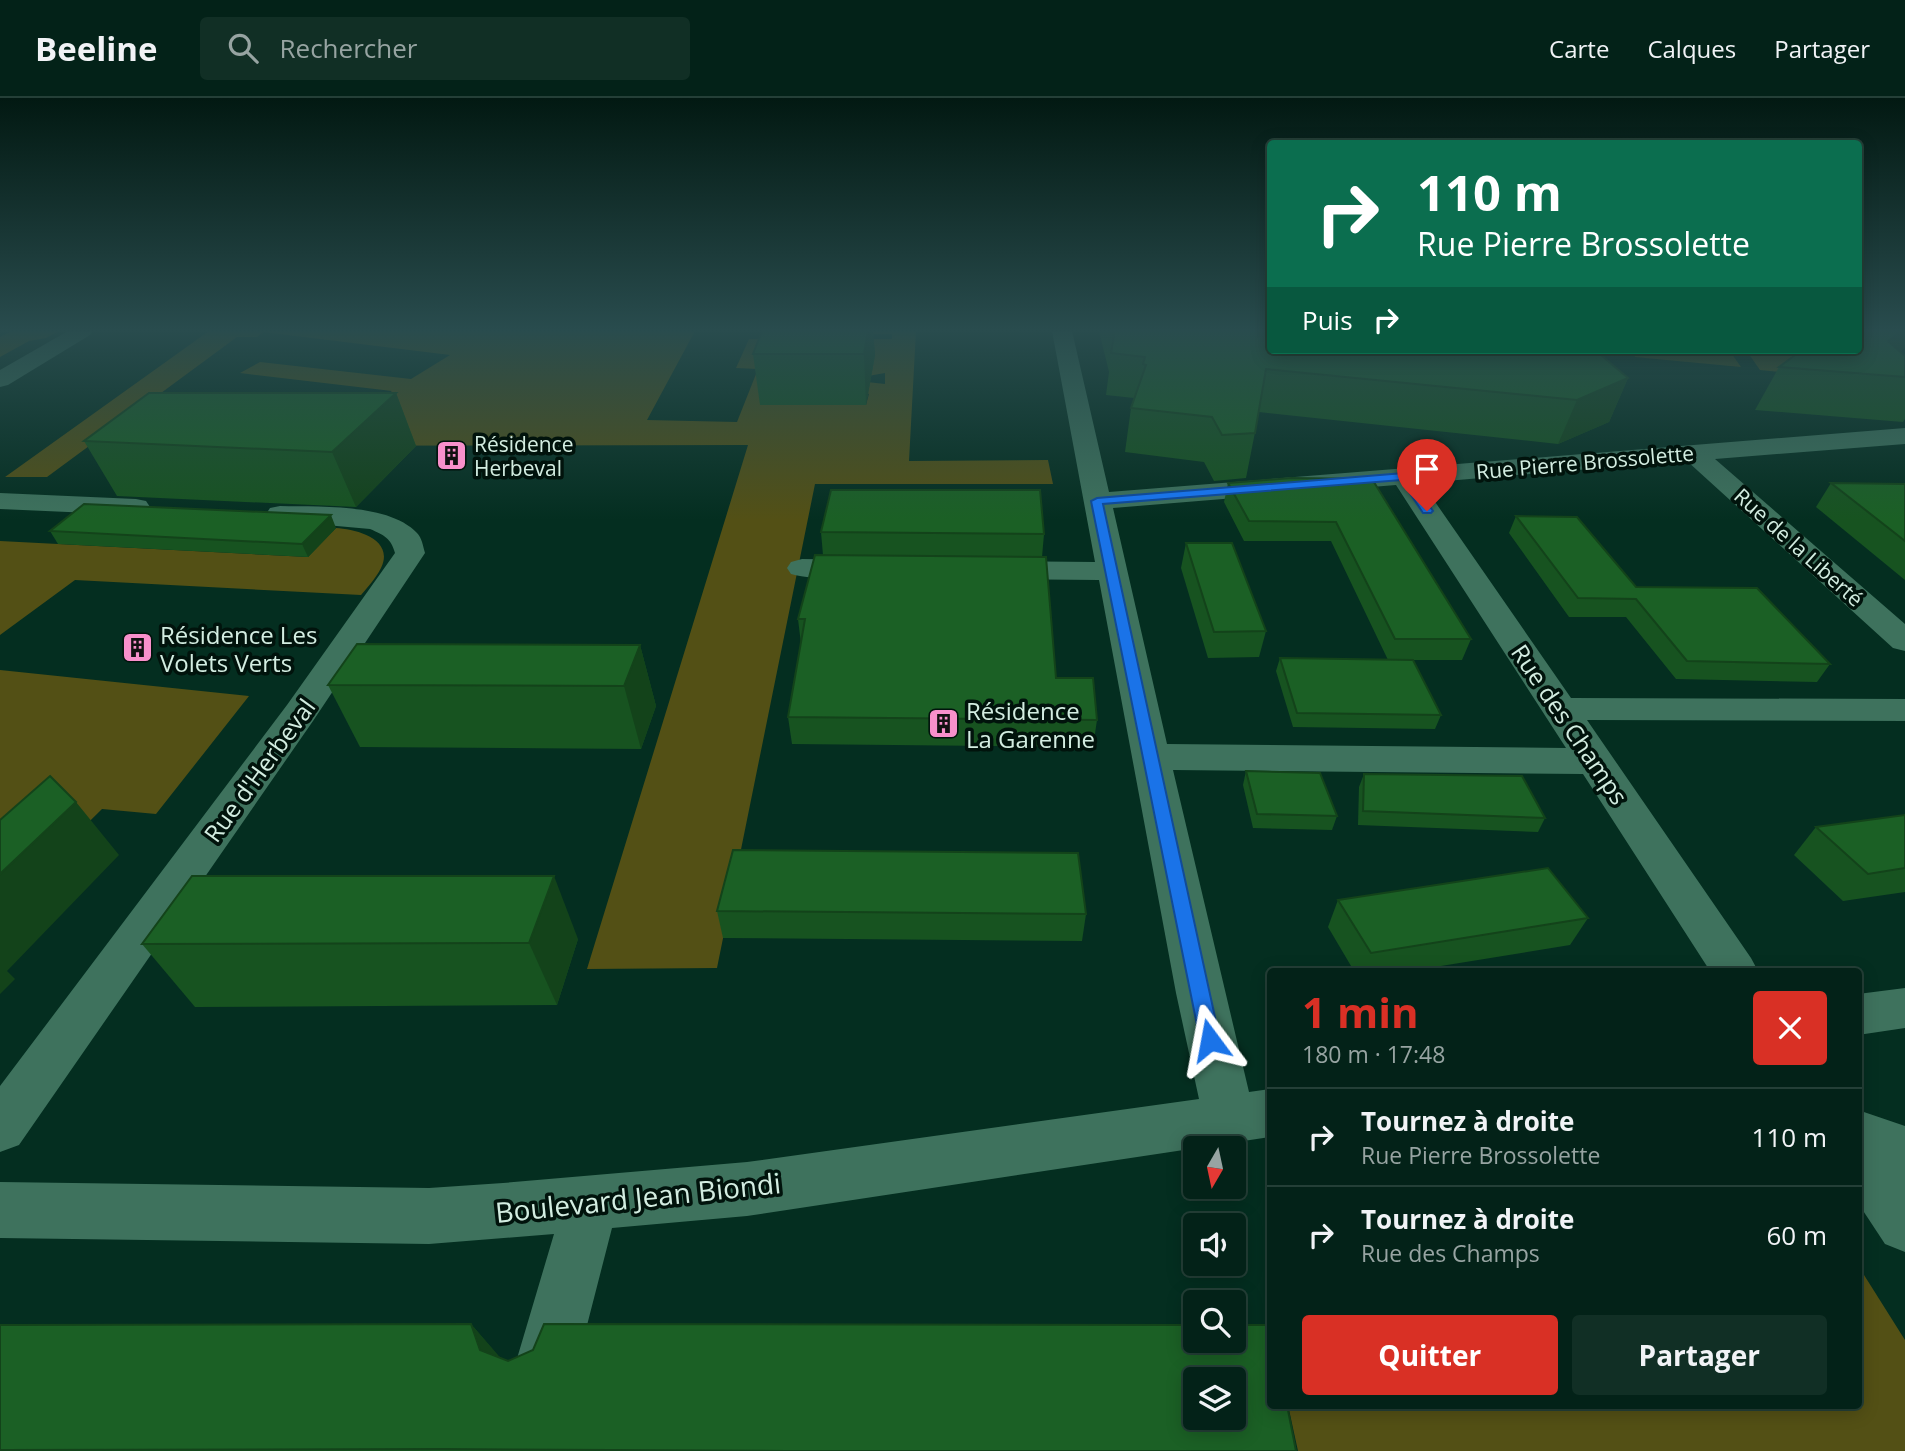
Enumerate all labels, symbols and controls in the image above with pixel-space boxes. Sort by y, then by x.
search box [200,17,690,80]
text: Beeline [35,26,158,71]
icon: search [224,29,262,67]
text: Rechercher [280,30,417,66]
text: Carte [1549,32,1609,65]
text: Calques [1647,32,1736,65]
text: Partager [1774,32,1870,65]
text: 110 m [1417,159,1562,225]
icon: right [1302,168,1393,259]
text: Rue Pierre Brossolette [1417,222,1750,265]
icon: right [1367,301,1405,339]
text: Puis [1302,302,1353,338]
place label: Résidence Herbeval [474,430,573,482]
building icon: Résidence Herbeval [434,439,468,473]
pin [1397,439,1457,511]
street label: Rue Pierre Brossolette [1475,439,1695,485]
icon: arrive [1408,450,1446,488]
street label: Rue de la Liberté [1729,482,1869,612]
place label: Résidence Les Volets Verts [160,618,317,679]
building icon: Résidence Les Volets Verts [120,631,154,665]
street label: Rue des Champs [1504,637,1636,811]
street label: Rue d'Herbeval [196,692,322,848]
place label: Résidence La Garenne [966,694,1095,755]
building icon: Résidence La Garenne [926,707,960,741]
text: 1 min [1302,983,1419,1040]
button: close [1753,991,1827,1065]
position arrow [1173,1003,1247,1077]
text: 180 m · 17:48 [1302,1038,1445,1070]
text: Tournez à droite [1361,1103,1574,1139]
icon: right [1302,1118,1340,1156]
text: 110 m [1752,1119,1827,1155]
north arrow [1183,1136,1246,1199]
map controls [1183,1136,1246,1430]
text: Rue Pierre Brossolette [1361,1139,1600,1171]
street label: Boulevard Jean Biondi [493,1163,783,1231]
text: Tournez à droite [1361,1201,1574,1237]
button: sound [1183,1213,1246,1276]
icon: right [1302,1216,1340,1254]
text: 60 m [1766,1217,1827,1253]
text: Rue des Champs [1361,1237,1540,1269]
button: search [1183,1290,1246,1353]
button: Quitter [1302,1315,1558,1395]
button: Partager [1572,1315,1827,1395]
button: layers [1183,1367,1246,1430]

